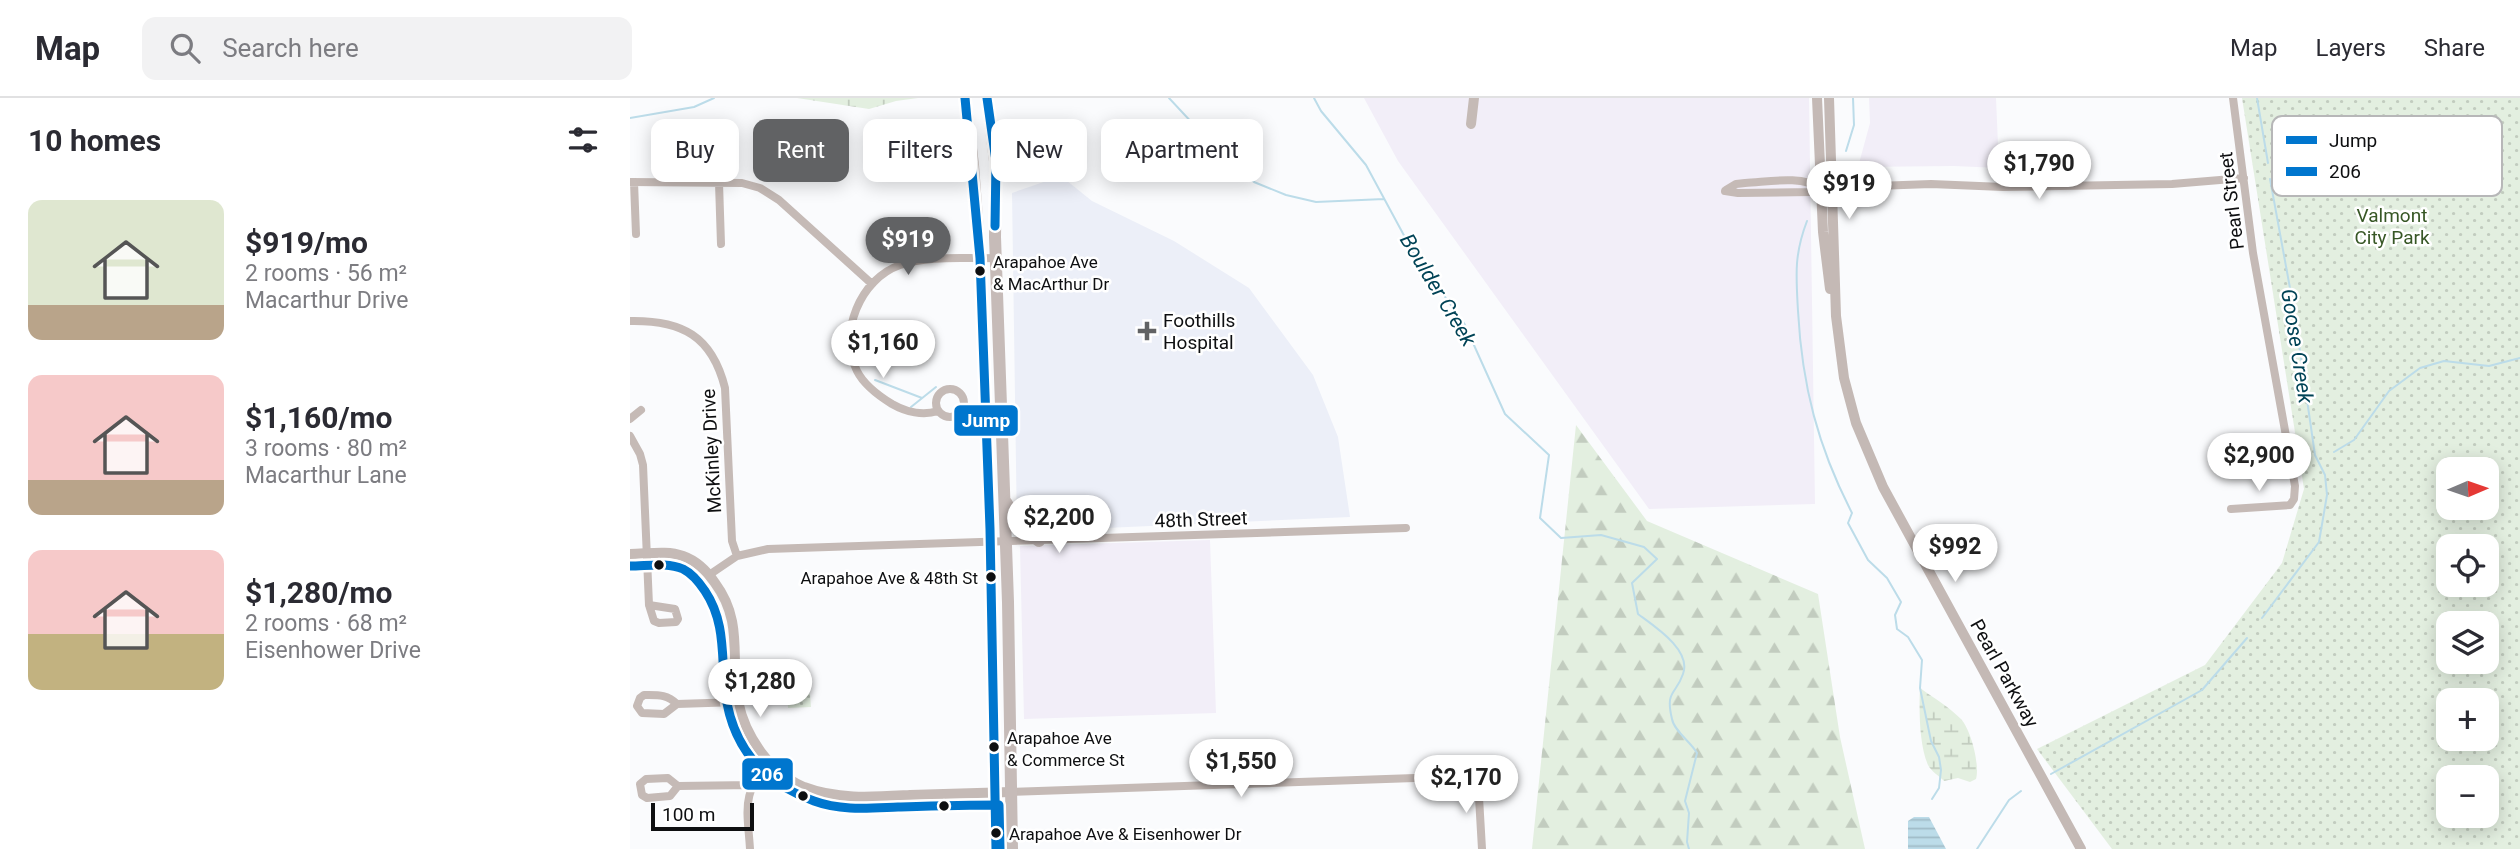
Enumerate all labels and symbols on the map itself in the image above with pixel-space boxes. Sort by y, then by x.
legend [2272,116,2502,196]
text: Jump [2329,129,2377,152]
pin: $1,790 [1982,141,2096,201]
street label: Pearl Street [2214,151,2249,251]
text: 206 [2329,160,2361,183]
pin: $919 [1808,162,1890,221]
park label: Valmont City Park [2354,204,2430,249]
pin: $919 [867,218,949,277]
water label: Boulder Creek [1395,230,1481,351]
place label: Arapahoe Ave & MacArthur Dr [993,252,1109,294]
marker: Arapahoe Ave & MacArthur Dr [973,264,987,278]
water label: Goose Creek [2276,287,2318,406]
place label: Foothills Hospital [1163,309,1235,354]
pin: $1,160 [826,320,940,380]
marker: Foothills Hospital [1137,321,1157,341]
street label: McKinley Drive [697,388,726,514]
line badge: Jump [953,404,1019,437]
text: Jump [962,409,1011,432]
pin: $2,900 [2202,434,2316,493]
north arrow [2436,457,2499,520]
pin: $2,200 [1002,496,1116,555]
street label: 48th Street [1154,506,1248,533]
pin: $992 [1914,524,1996,584]
unlabelled marker [652,558,666,572]
place label: Arapahoe Ave & 48th St [800,568,978,588]
marker: Arapahoe Ave & 48th St [984,570,998,584]
street label: Pearl Parkway [1965,615,2044,731]
pin: $1,280 [703,660,817,719]
place label: Arapahoe Ave & Commerce St [1007,728,1125,770]
marker: Arapahoe Ave & Commerce St [987,740,1001,754]
pin: $1,550 [1184,740,1298,799]
pin: $2,170 [1409,756,1523,815]
line badge: 206 [741,757,794,791]
text: 206 [751,763,783,786]
unlabelled marker [796,789,810,803]
unlabelled marker [937,799,951,813]
scale bar [651,800,754,832]
place label: Arapahoe Ave & Eisenhower Dr [1009,824,1242,844]
marker: Arapahoe Ave & Eisenhower Dr [989,826,1003,840]

